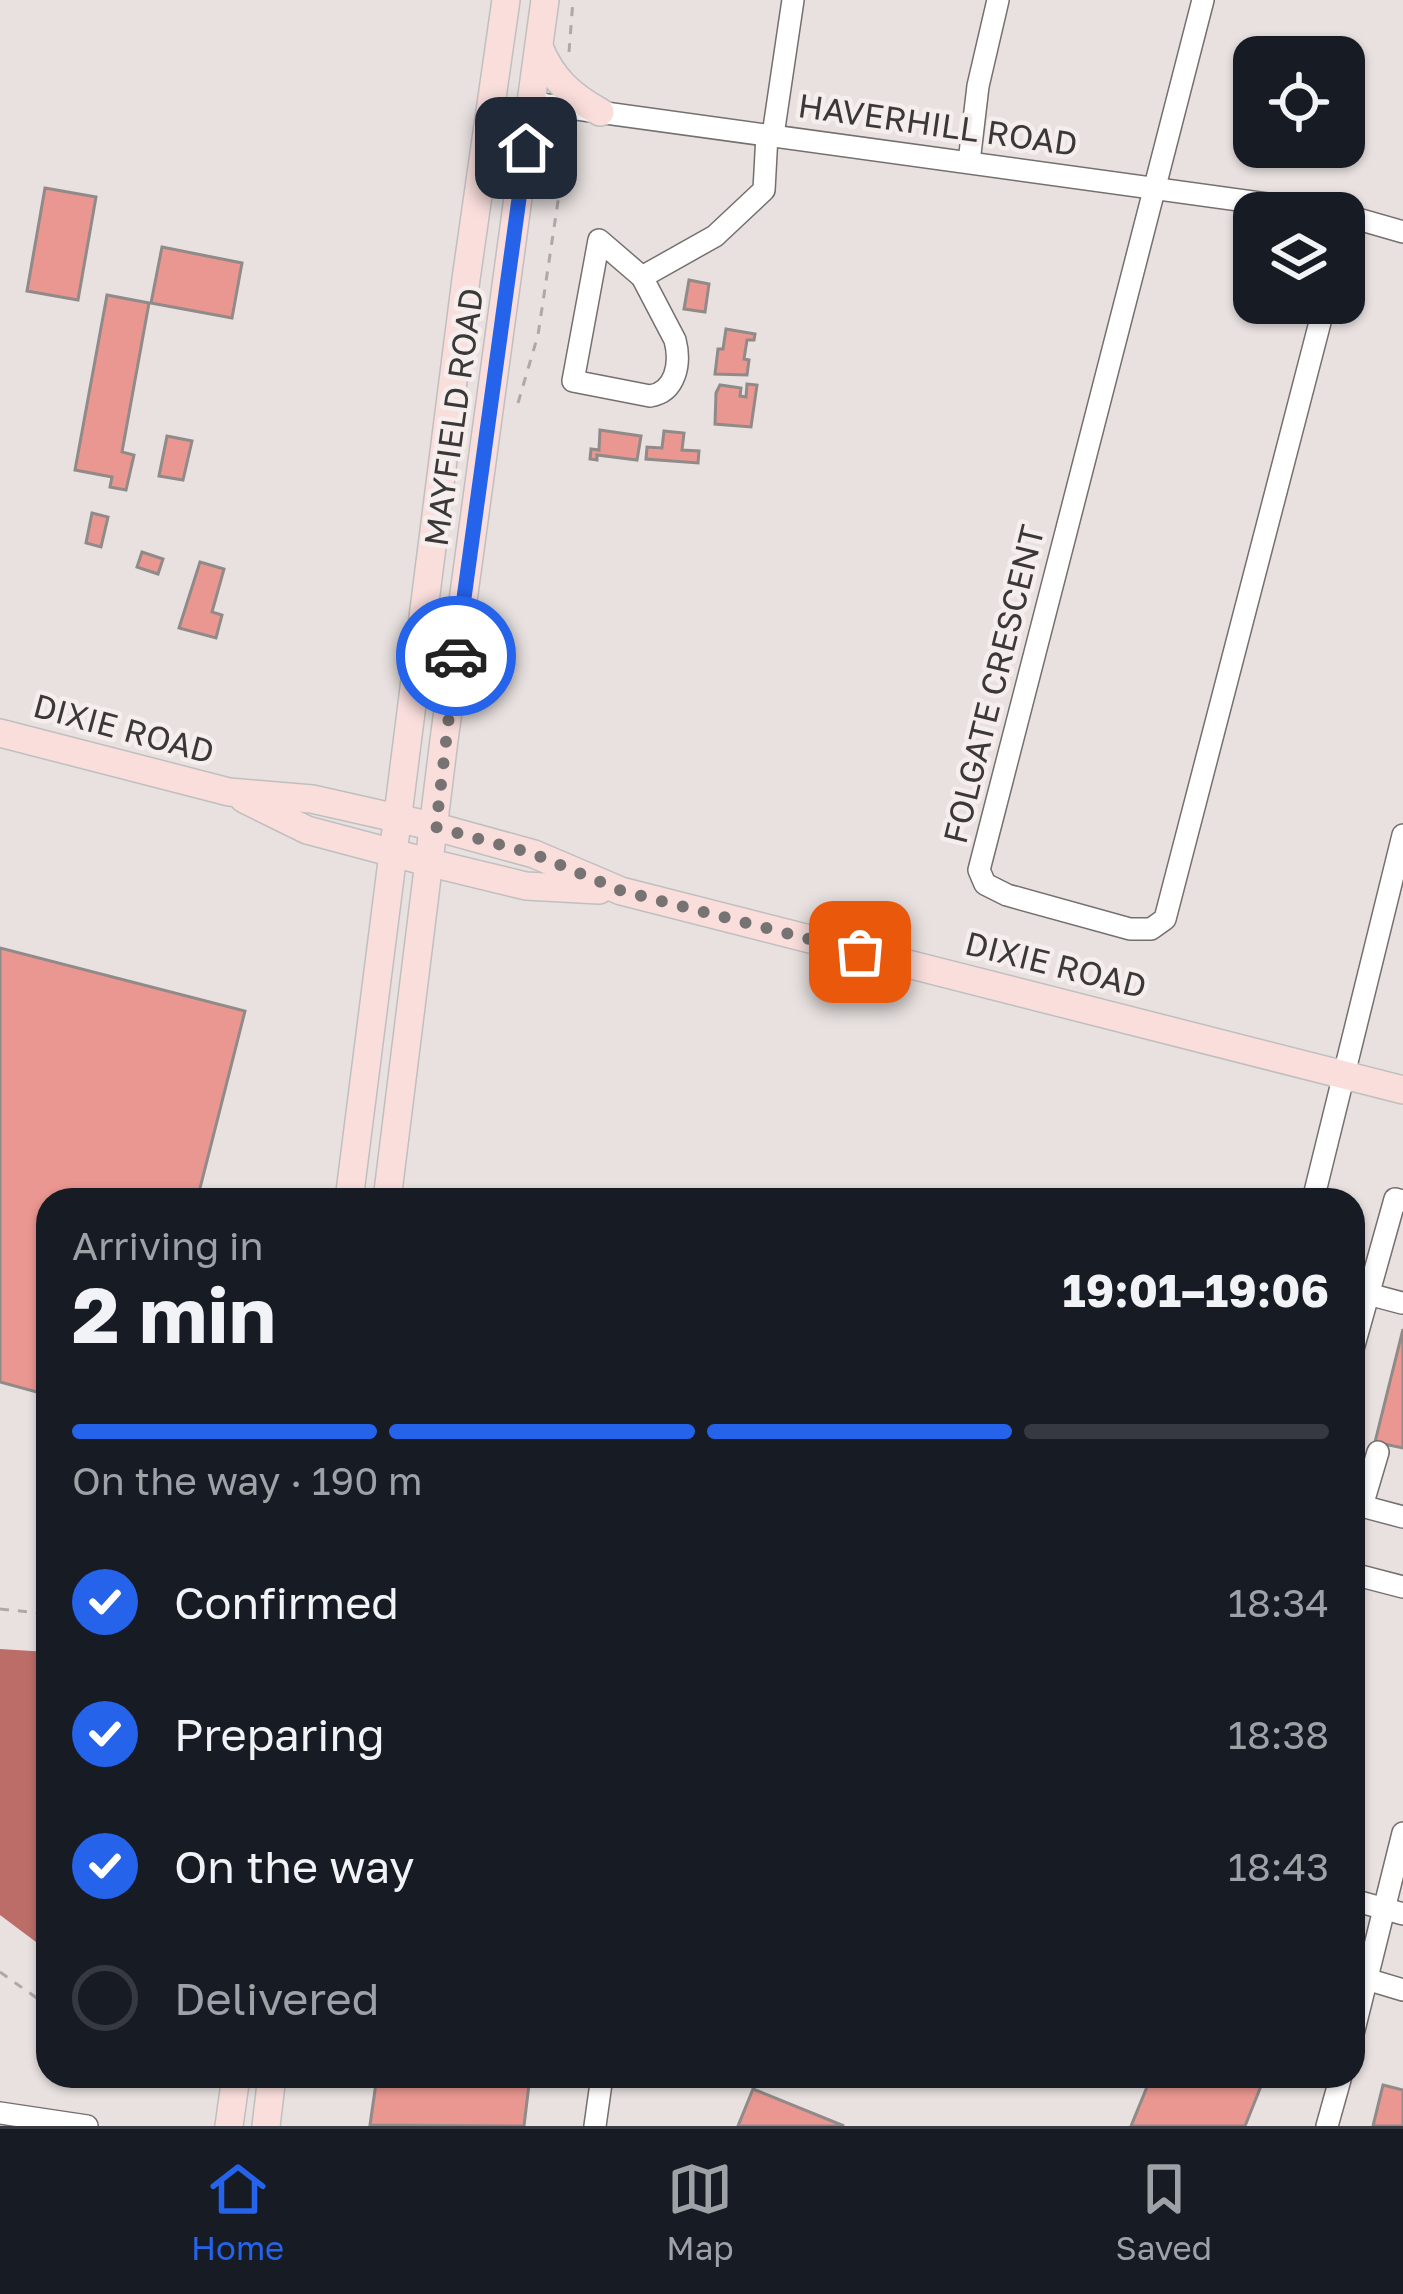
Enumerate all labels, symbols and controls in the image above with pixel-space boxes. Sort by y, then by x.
map controls [1233,36,1365,324]
button: locate [1233,36,1365,168]
street label: HAVERHILL ROAD [796,85,1080,163]
pin [475,97,577,199]
icon: home [493,115,559,181]
button: layers [1233,192,1365,324]
street label: MAYFIELD ROAD [416,286,490,548]
street label: FOLGATE CRESCENT [935,521,1051,847]
courier [396,596,516,716]
icon: car [423,623,489,689]
street label: DIXIE ROAD [29,685,219,771]
pin [809,901,911,1003]
icon: bag [827,919,893,985]
street label: DIXIE ROAD [961,923,1151,1005]
text: Arriving in [72,1222,263,1269]
text: 19:01–19:06 [1063,1263,1329,1317]
text: 2 min [72,1267,276,1360]
text: On the way · 190 m [72,1457,423,1504]
icon: check [72,1569,138,1635]
text: Confirmed [174,1575,399,1629]
text: 18:34 [1228,1579,1329,1626]
icon: check [72,1701,138,1767]
text: Preparing [174,1707,385,1761]
text: 18:38 [1228,1711,1329,1758]
icon: check [72,1833,138,1899]
text: On the way [174,1839,415,1893]
text: 18:43 [1228,1843,1329,1890]
text: Delivered [174,1971,379,2025]
tab: Home [191,2156,284,2267]
tab: Map [666,2156,734,2267]
tab: Saved [1116,2156,1212,2267]

